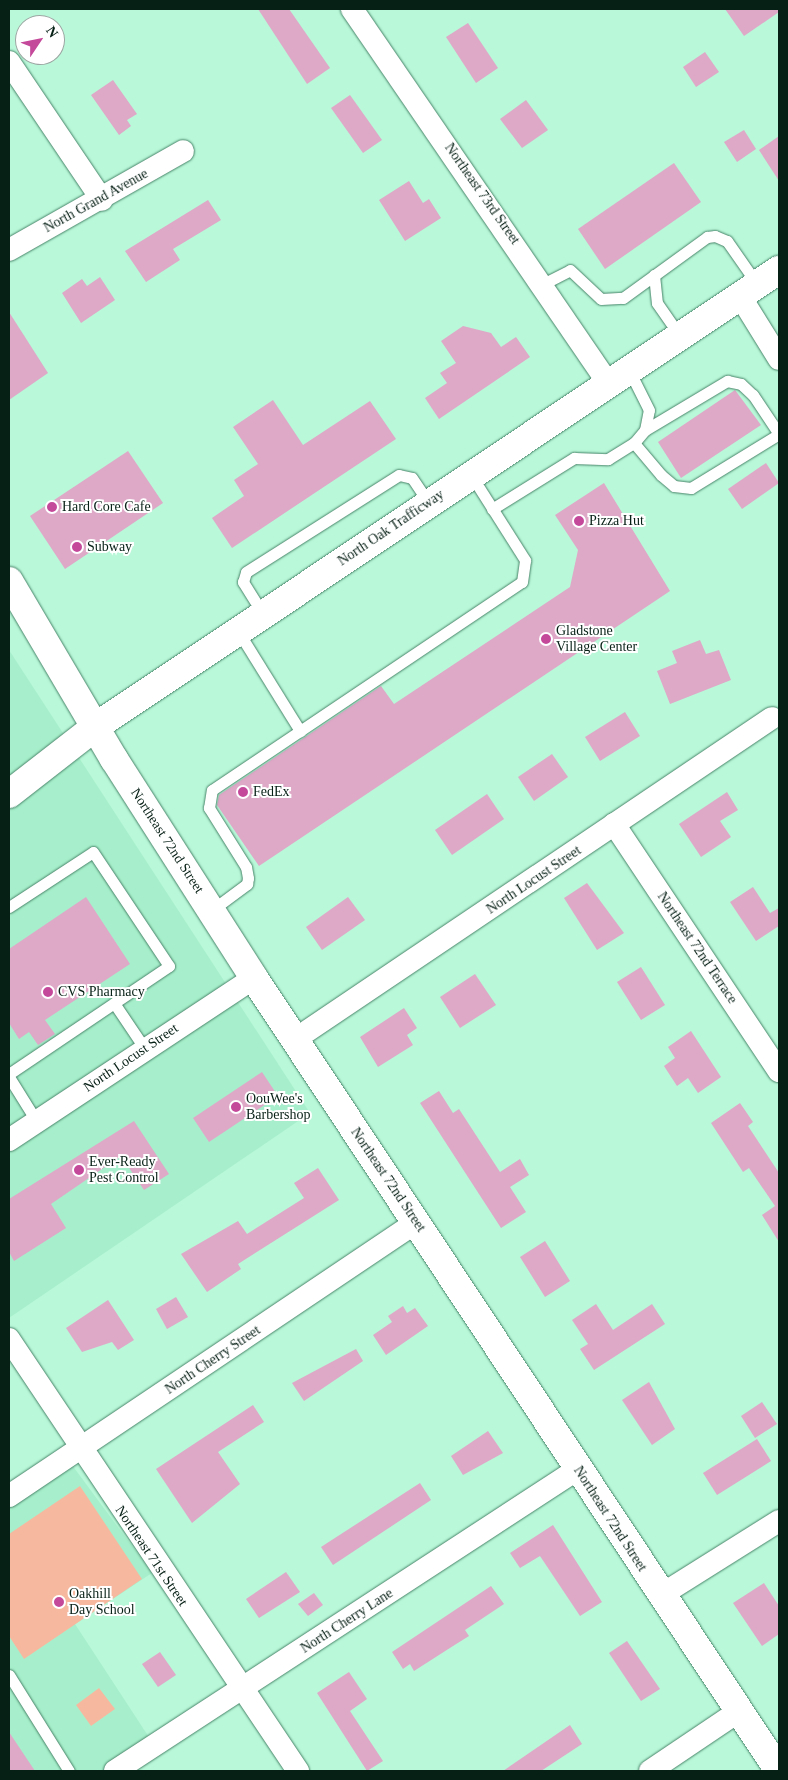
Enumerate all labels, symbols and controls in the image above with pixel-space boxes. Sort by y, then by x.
north arrow [15,15,65,65]
text: N [43,24,61,40]
street label: Northeast 73rd Street [441,140,523,248]
street label: North Grand Avenue [41,165,151,237]
street label: North Oak Trafficway [335,486,447,570]
place label: Hard Core Cafe [62,499,151,515]
marker: Hard Core Cafe [46,501,58,513]
place label: Pizza Hut [589,513,644,529]
marker: Pizza Hut [573,515,585,527]
place label: Subway [87,539,132,555]
marker: Subway [71,541,83,553]
place label: Gladstone Village Center [556,623,637,656]
marker: Gladstone Village Center [540,633,552,645]
place label: FedEx [253,784,290,800]
street label: Northeast 72nd Street [127,785,207,897]
marker: FedEx [237,786,249,798]
street label: North Locust Street [484,842,584,918]
street label: Northeast 72nd Terrace [653,889,741,1007]
place label: CVS Pharmacy [58,984,145,1000]
marker: CVS Pharmacy [42,986,54,998]
street label: North Locust Street [81,1020,181,1096]
place label: OouWee's Barbershop [246,1091,311,1124]
marker: OouWee's Barbershop [230,1101,242,1113]
street label: Northeast 72nd Street [347,1125,429,1235]
place label: Ever-Ready Pest Control [89,1154,159,1186]
marker: Ever-Ready Pest Control [73,1164,85,1176]
street label: North Cherry Street [162,1322,264,1398]
street label: Northeast 72nd Street [570,1463,650,1575]
street label: Northeast 71st Street [111,1503,191,1609]
street label: North Cherry Lane [298,1585,396,1657]
place label: Oakhill Day School [69,1586,135,1618]
marker: Oakhill Day School [53,1596,65,1608]

